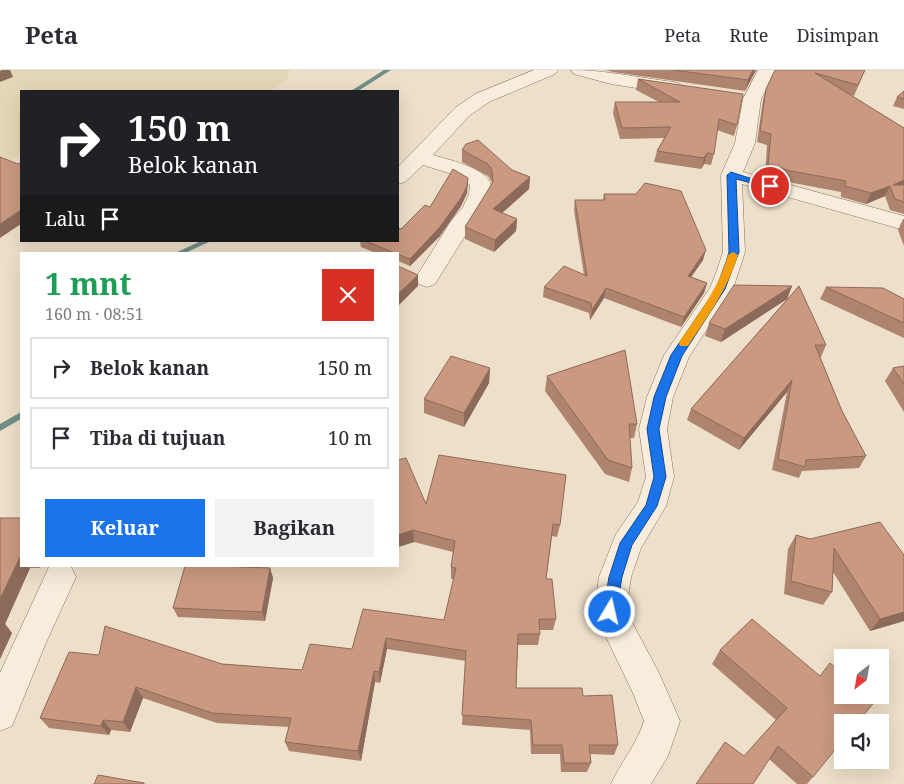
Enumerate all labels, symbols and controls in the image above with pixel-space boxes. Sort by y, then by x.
text: Peta [25,18,78,51]
text: Peta [664,23,701,47]
text: Rute [729,23,768,47]
text: Disimpan [796,23,879,47]
text: 150 m [128,104,231,151]
icon: right [45,110,110,175]
text: Belok kanan [128,149,258,179]
pin [749,165,791,207]
icon: arrive [756,172,784,200]
icon: arrive [96,205,124,233]
text: Lalu [45,206,86,232]
text: 1 mnt [45,263,132,304]
button: close [322,269,374,321]
text: 160 m · 08:51 [45,303,144,325]
icon: right [47,354,75,382]
text: Belok kanan [90,355,209,381]
text: 150 m [317,355,372,381]
icon: arrive [47,424,75,452]
text: Tiba di tujuan [90,425,225,451]
text: 10 m [328,425,372,451]
button: Keluar [45,499,205,557]
button: Bagikan [215,499,374,557]
position arrow [583,585,635,637]
north arrow [834,649,889,704]
map controls [834,649,889,769]
button: sound [834,714,889,769]

